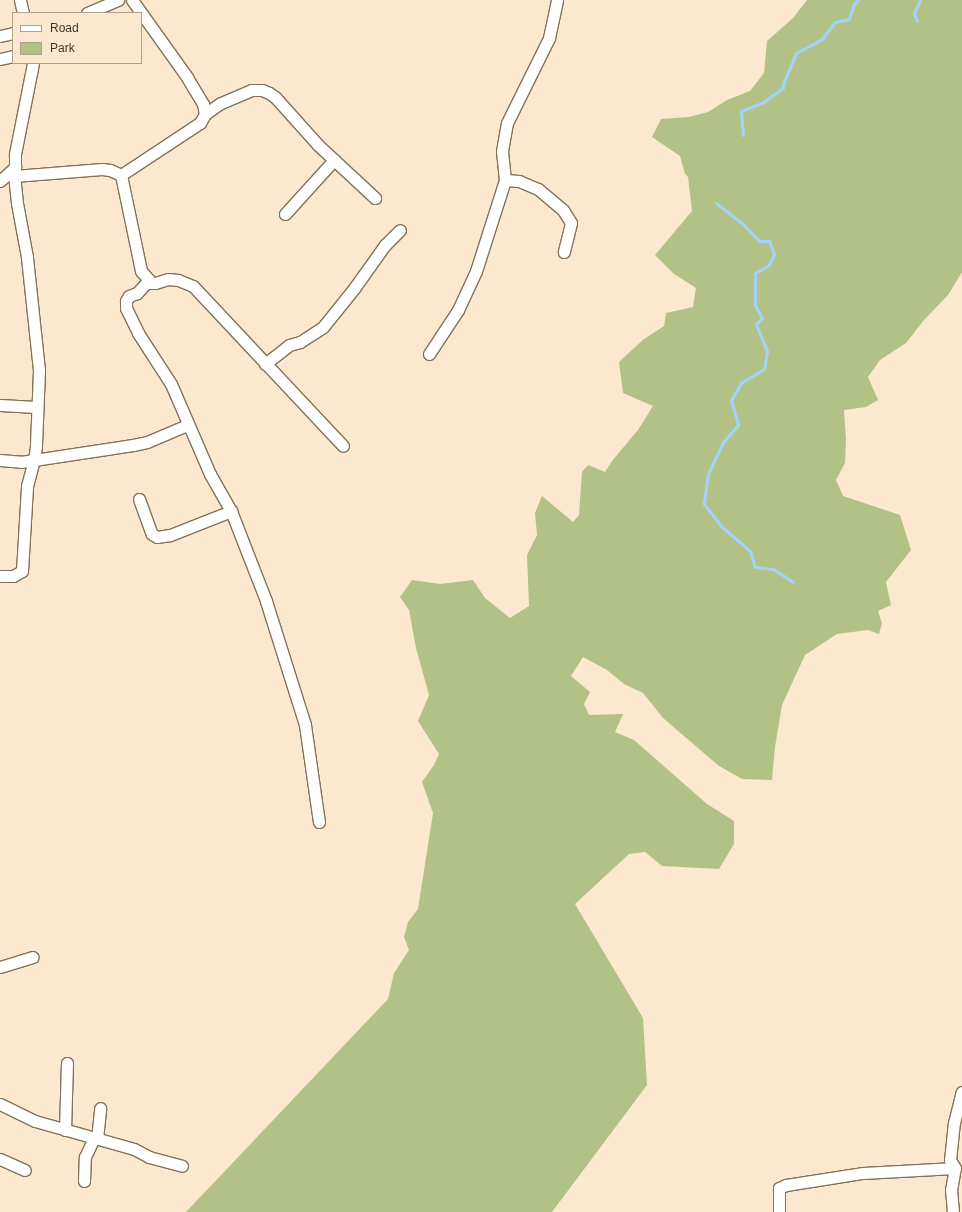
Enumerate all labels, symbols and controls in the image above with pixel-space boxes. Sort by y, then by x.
legend [12,12,142,64]
text: Road [50,21,79,35]
text: Park [50,41,75,55]

